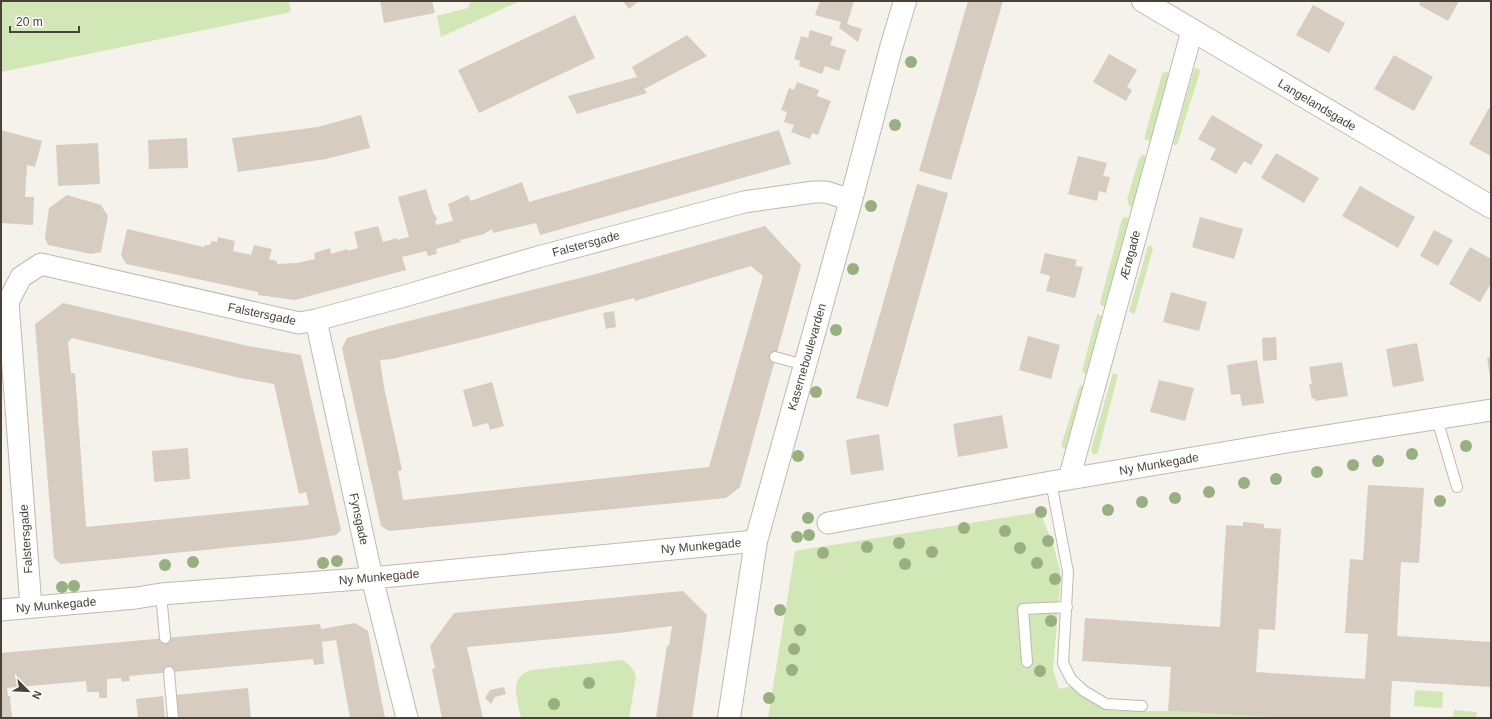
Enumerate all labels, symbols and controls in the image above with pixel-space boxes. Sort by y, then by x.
scale bar [10,8,79,34]
text: 20 m [16,15,43,29]
street label: Langelandsgade [1275,76,1359,134]
street label: Falstersgade [551,228,622,260]
street label: Ærøgade [1117,229,1143,281]
street label: Falstersgade [227,300,298,328]
street label: Kaserneboulevarden [785,302,829,412]
street label: Ny Munkegade [1118,450,1200,478]
street label: Fynsgade [347,492,371,547]
street label: Falstersgade [17,504,35,574]
street label: Ny Munkegade [660,535,742,556]
street label: Ny Munkegade [338,566,420,587]
street label: Ny Munkegade [15,594,97,615]
north arrow [8,671,48,711]
text: N [30,689,44,701]

